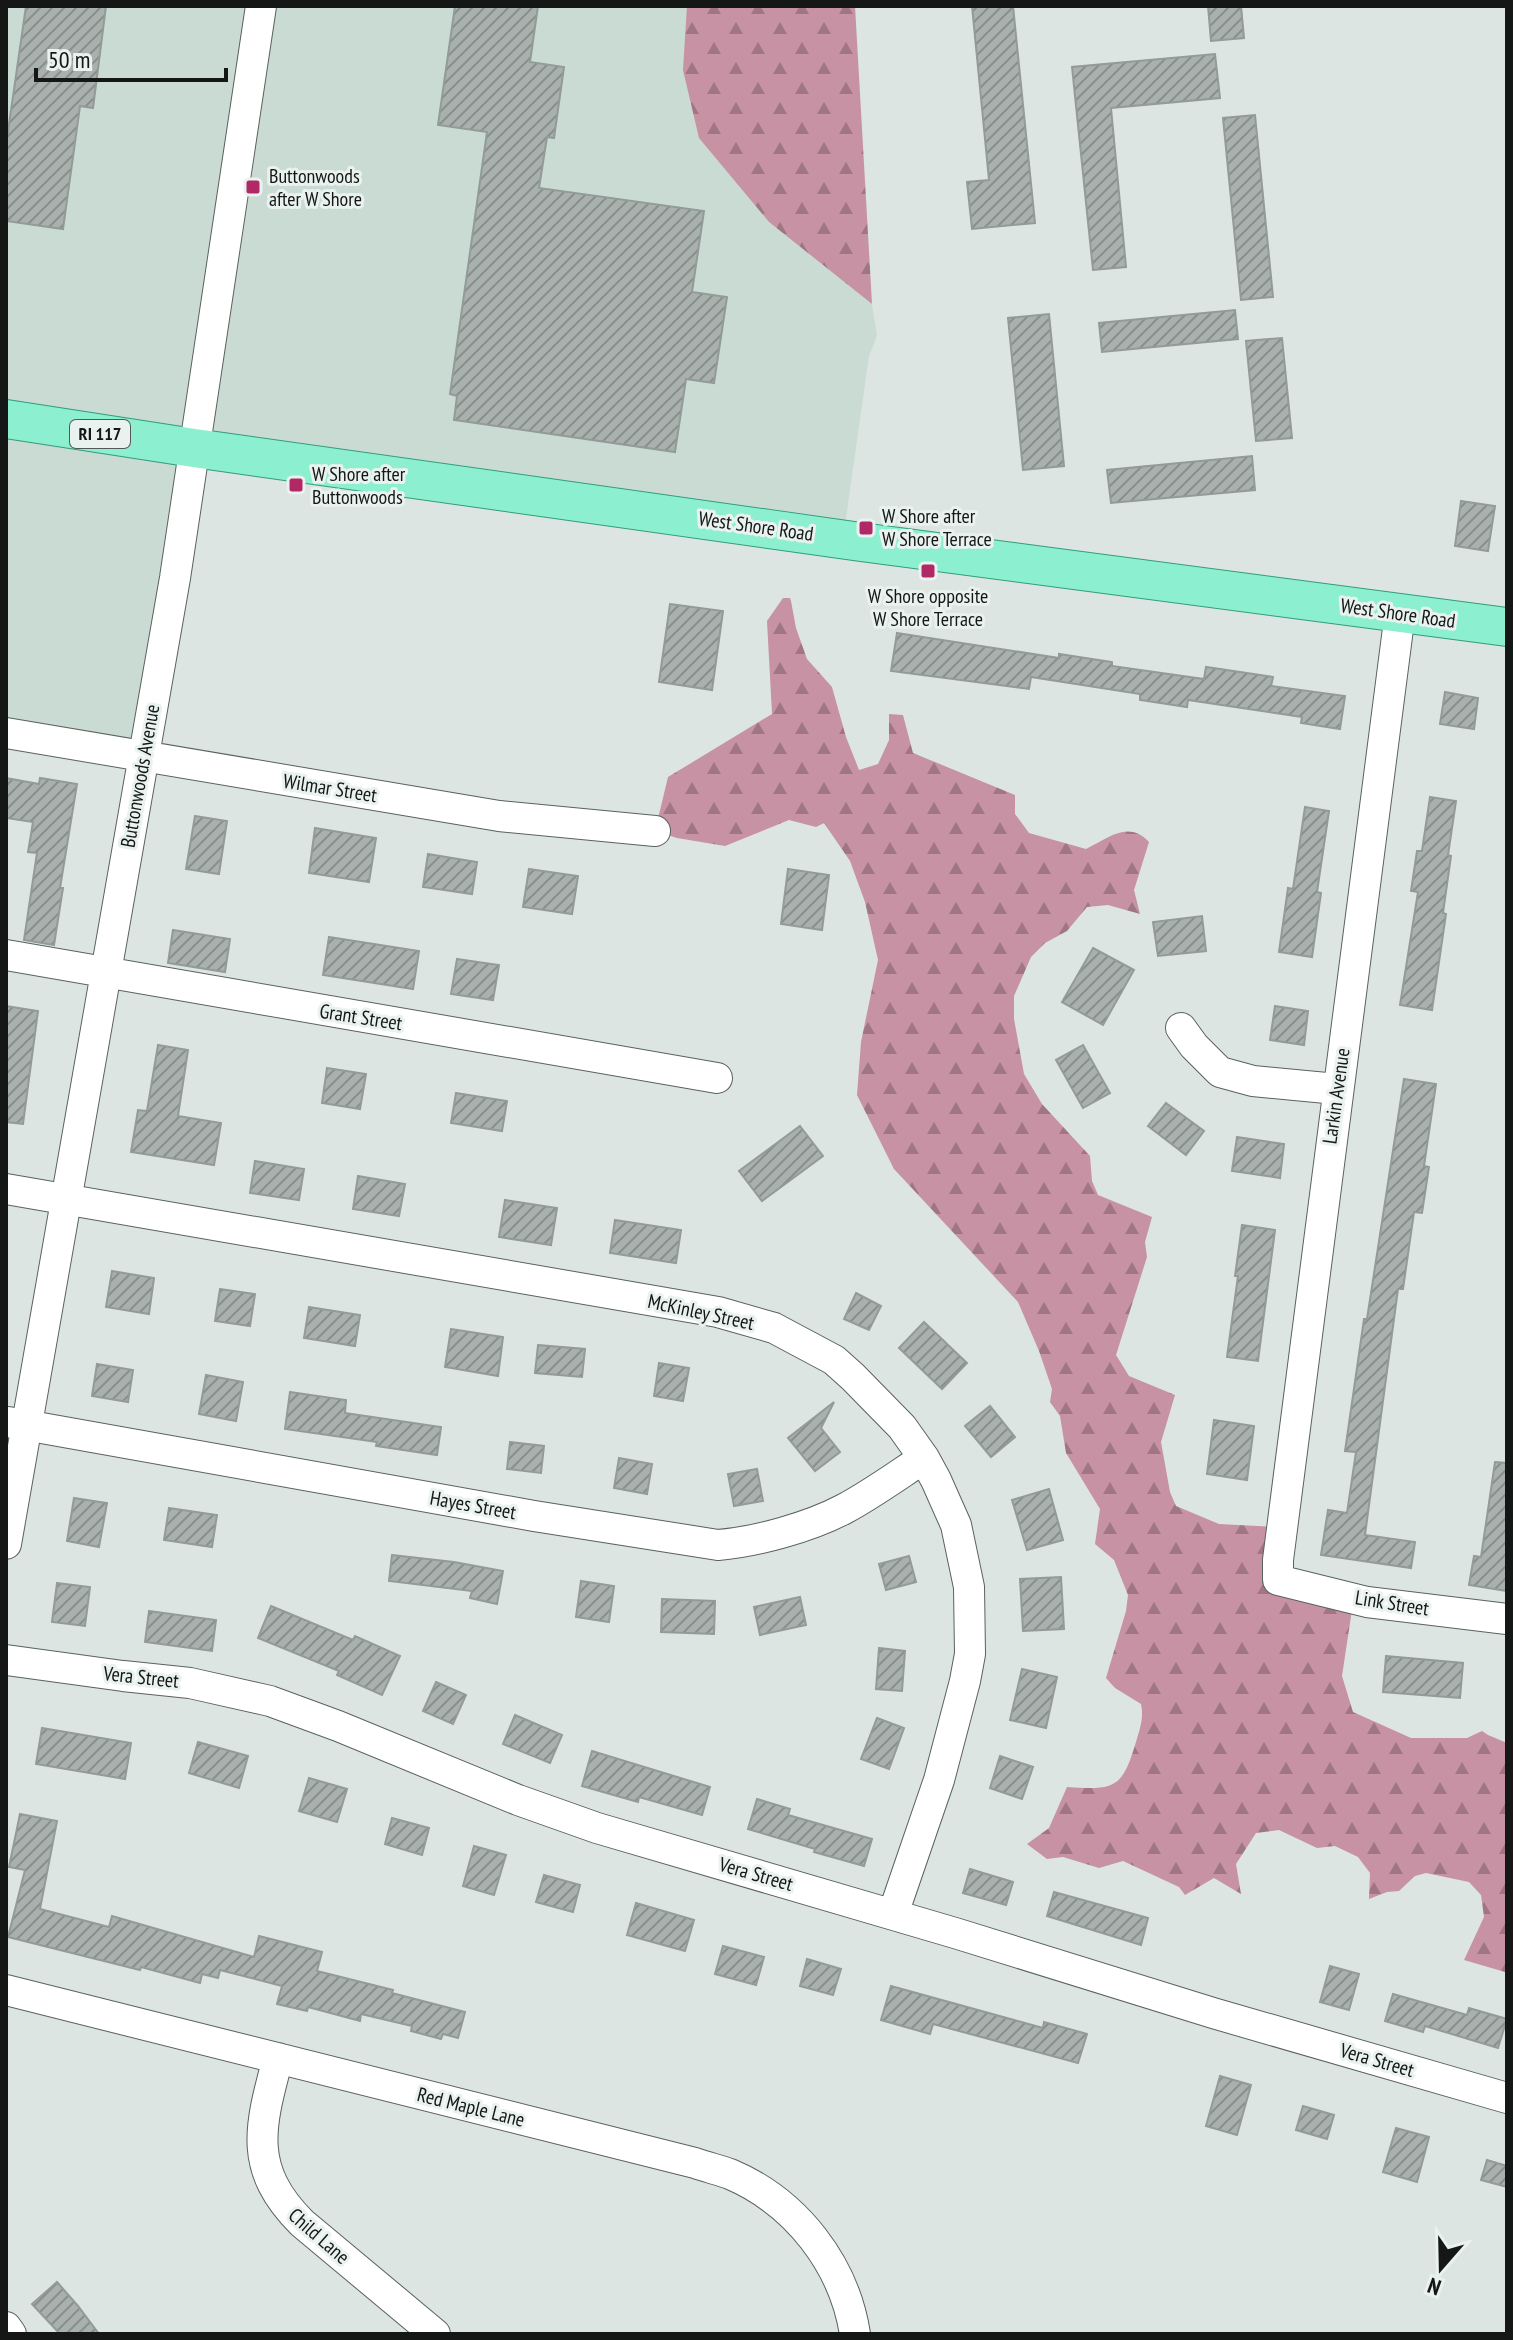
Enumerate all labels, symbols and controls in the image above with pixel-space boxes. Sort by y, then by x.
scale bar [36,32,226,82]
text: 50 m [48,44,90,75]
place label: Buttonwoods after W Shore [269,163,362,212]
marker: Buttonwoods after W Shore [244,178,262,196]
road number: RI 117 [70,420,130,448]
place label: W Shore after Buttonwoods [312,461,406,510]
marker: W Shore after Buttonwoods [287,476,305,494]
place label: W Shore after W Shore Terrace [882,503,992,552]
street label: West Shore Road [697,505,815,547]
marker: W Shore after W Shore Terrace [857,519,875,537]
marker: W Shore opposite W Shore Terrace [919,562,937,580]
place label: W Shore opposite W Shore Terrace [868,583,988,632]
street label: West Shore Road [1339,592,1457,634]
street label: Buttonwoods Avenue [115,702,165,850]
street label: Wilmar Street [281,768,379,808]
street label: Grant Street [318,998,405,1036]
street label: Larkin Avenue [1316,1046,1356,1146]
street label: McKinley Street [645,1288,757,1336]
street label: Hayes Street [428,1485,519,1525]
street label: Link Street [1353,1584,1431,1622]
street label: Vera Street [101,1660,180,1694]
street label: Vera Street [715,1851,796,1897]
street label: Vera Street [1336,2037,1417,2083]
street label: Red Maple Lane [415,2081,527,2133]
street label: Child Lane [283,2202,355,2270]
north arrow [1401,2228,1481,2308]
text: N [1424,2272,1445,2302]

